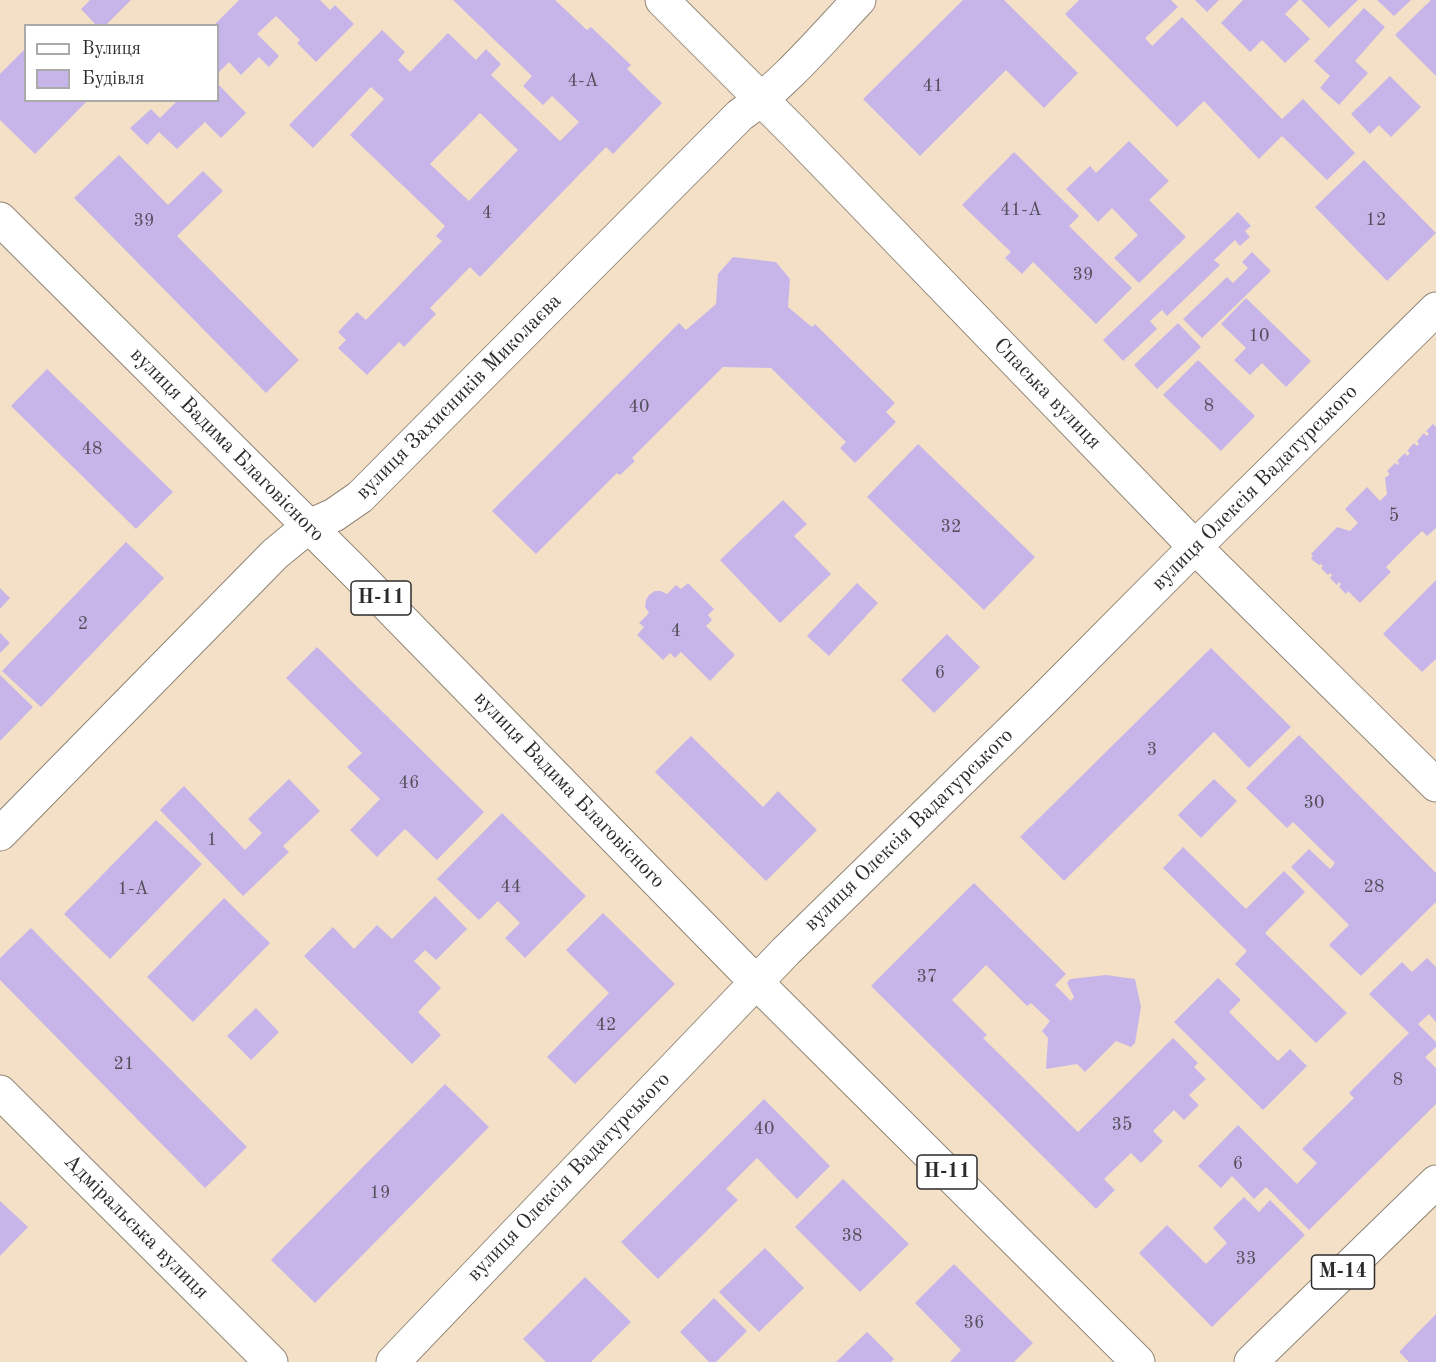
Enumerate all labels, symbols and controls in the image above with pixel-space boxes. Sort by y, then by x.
legend [24,24,219,102]
text: Вулиця [82,40,141,58]
text: Будівля [82,70,144,88]
house number: 4-А [568,70,598,92]
house number: 41 [923,75,943,97]
house number: 41-А [1000,199,1042,221]
house number: 4 [482,202,492,224]
house number: 12 [1366,209,1386,231]
house number: 39 [134,210,154,232]
house number: 39 [1073,264,1093,286]
street label: вулиця Захисників Миколаєва [351,289,567,505]
house number: 10 [1249,325,1269,347]
street label: Спаська вулиця [988,333,1106,455]
street label: вулиця Вадима Благовісного [125,343,329,547]
street label: вулиця Олексія Вадатурського [1147,380,1363,596]
house number: 8 [1204,395,1214,417]
house number: 40 [629,396,649,418]
house number: 48 [82,438,102,460]
house number: 5 [1389,505,1399,527]
house number: 32 [941,516,961,538]
road number: Н-11 [351,581,411,615]
house number: 2 [78,613,88,635]
house number: 4 [671,620,681,642]
house number: 6 [935,662,945,684]
street label: вулиця Вадима Благовісного [468,686,670,894]
street label: вулиця Олексія Вадатурського [799,723,1019,937]
house number: 3 [1147,739,1157,761]
house number: 46 [399,772,419,794]
house number: 30 [1304,792,1324,814]
house number: 1 [207,829,217,851]
house number: 44 [501,876,521,898]
house number: 28 [1364,876,1384,898]
house number: 1-А [118,878,148,900]
house number: 37 [917,966,937,988]
house number: 42 [596,1014,616,1036]
house number: 21 [114,1053,134,1075]
street label: вулиця Олексія Вадатурського [462,1067,676,1287]
house number: 8 [1393,1069,1403,1091]
house number: 35 [1112,1114,1132,1136]
house number: 40 [754,1118,774,1140]
street label: Адміральська вулиця [58,1149,214,1305]
house number: 6 [1233,1153,1243,1175]
road number: Н-11 [917,1155,977,1189]
house number: 19 [370,1182,390,1204]
house number: 38 [842,1225,862,1247]
house number: 33 [1236,1248,1256,1270]
road number: М-14 [1312,1255,1374,1289]
house number: 36 [964,1312,984,1334]

